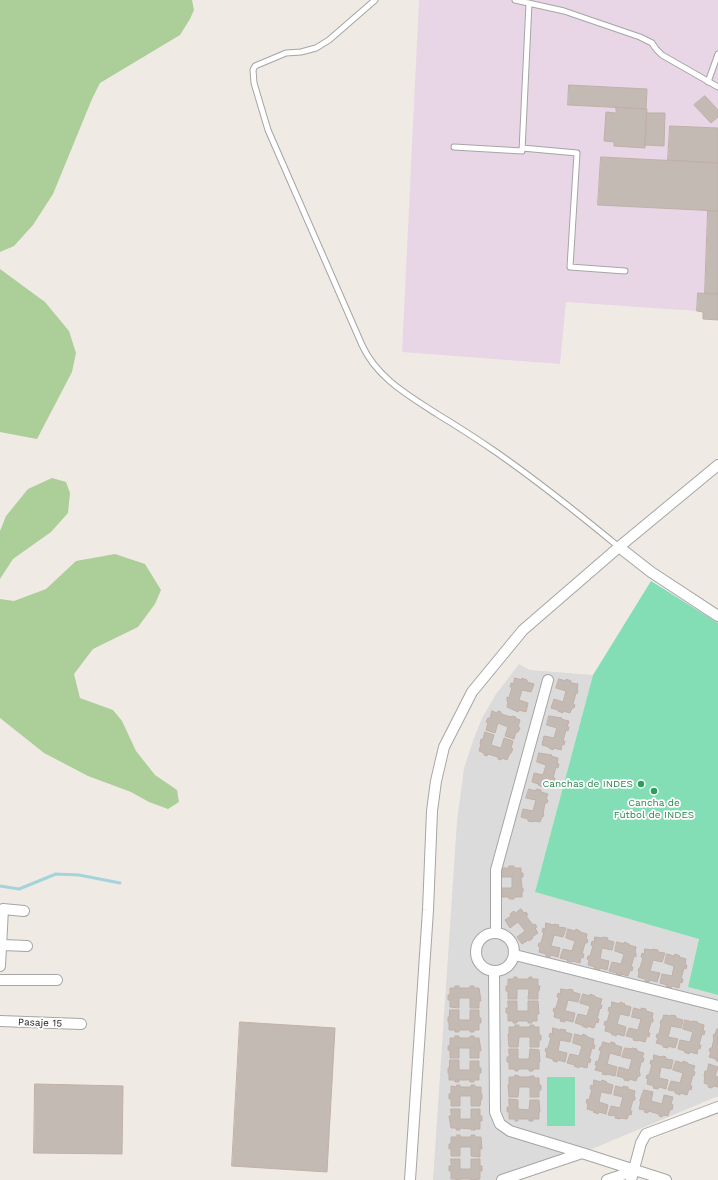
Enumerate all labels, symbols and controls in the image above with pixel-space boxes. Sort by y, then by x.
place label: Canchas de INDES [542,778,633,790]
marker: Canchas de INDES [636,779,646,789]
marker: Cancha de Fútbol de INDES [649,786,659,796]
place label: Cancha de Fútbol de INDES [614,797,694,820]
street label: Pasaje 15 [18,1016,62,1030]

